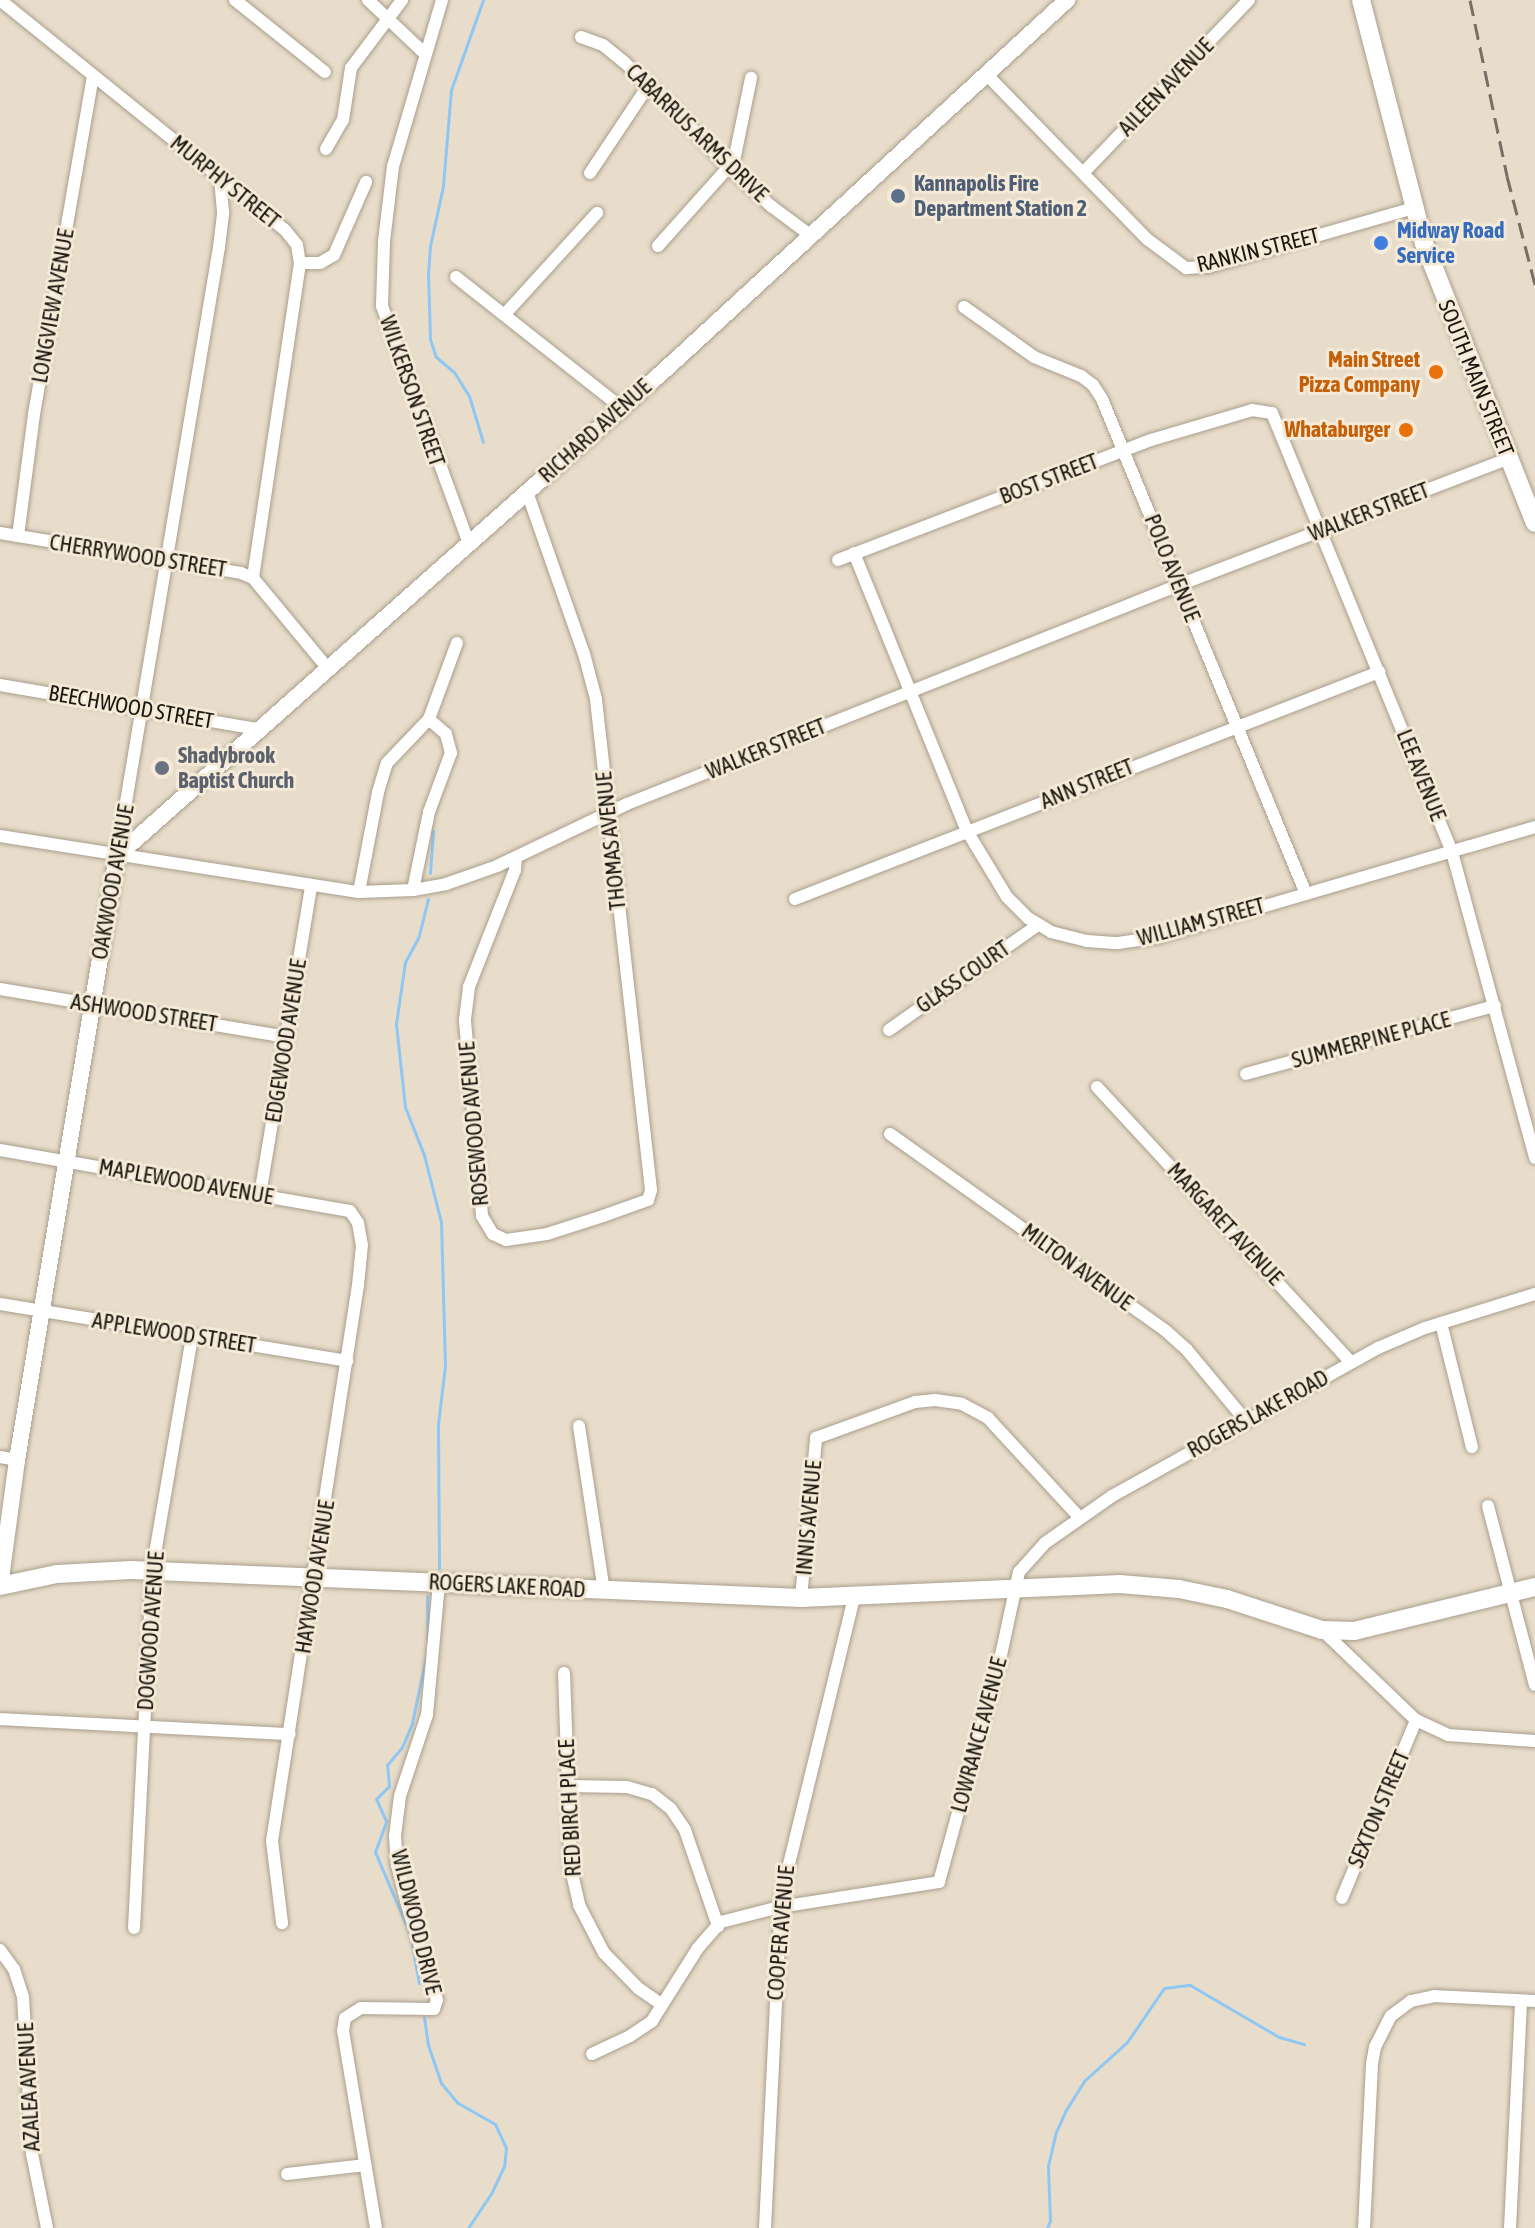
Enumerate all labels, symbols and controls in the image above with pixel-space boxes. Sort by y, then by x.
street label: AILEEN AVENUE [1113,33,1219,141]
street label: CABARRUS ARMS DRIVE [621,59,773,207]
street label: MURPHY STREET [165,130,285,234]
place label: Kannapolis Fire Department Station 2 [914,170,1087,222]
marker: Kannapolis Fire Department Station 2 [889,187,907,205]
place label: Midway Road Service [1397,217,1504,268]
street label: RANKIN STREET [1194,222,1322,278]
street label: LONGVIEW AVENUE [26,227,80,385]
marker: Midway Road Service [1372,234,1390,252]
street label: SOUTH MAIN STREET [1433,296,1519,460]
street label: WILKERSON STREET [374,312,450,470]
place label: Main Street Pizza Company [1299,346,1420,398]
marker: Main Street Pizza Company [1427,363,1445,381]
street label: RICHARD AVENUE [533,374,657,488]
place label: Whataburger [1284,417,1390,443]
marker: Whataburger [1397,421,1415,439]
street label: BOST STREET [996,448,1102,510]
street label: WALKER STREET [1305,477,1433,547]
street label: POLO AVENUE [1139,510,1205,626]
street label: CHERRYWOOD STREET [48,529,228,583]
street label: BEECHWOOD STREET [47,680,215,734]
street label: WALKER STREET [702,713,830,785]
street label: LEE AVENUE [1391,726,1451,824]
place label: Shadybrook Baptist Church [178,742,294,794]
street label: ANN STREET [1037,753,1137,815]
marker: Shadybrook Baptist Church [153,759,171,777]
street label: THOMAS AVENUE [591,771,631,911]
street label: OAKWOOD AVENUE [86,802,140,962]
street label: WILLIAM STREET [1134,892,1268,952]
street label: GLASS COURT [911,935,1015,1019]
street label: EDGEWOOD AVENUE [260,957,312,1125]
street label: ASHWOOD STREET [69,988,219,1038]
street label: SUMMERPINE PLACE [1289,1006,1453,1074]
street label: ROSEWOOD AVENUE [454,1041,494,1207]
street label: MAPLEWOOD AVENUE [97,1154,275,1210]
street label: MARGARET AVENUE [1162,1157,1288,1291]
street label: MILTON AVENUE [1016,1218,1138,1316]
street label: APPLEWOOD STREET [90,1307,258,1359]
street label: ROGERS LAKE ROAD [1183,1364,1333,1464]
street label: INNIS AVENUE [791,1459,827,1577]
street label: HAYWOOD AVENUE [290,1498,340,1656]
street label: DOGWOOD AVENUE [132,1551,170,1711]
street label: ROGERS LAKE ROAD [428,1569,586,1603]
street label: LOWRANCE AVENUE [946,1655,1012,1815]
street label: RED BIRCH PLACE [553,1739,587,1877]
street label: SEXTON STREET [1342,1746,1416,1872]
street label: WILDWOOD DRIVE [385,1847,447,1997]
street label: COOPER AVENUE [762,1865,800,2001]
street label: AZALEA AVENUE [12,2022,46,2152]

